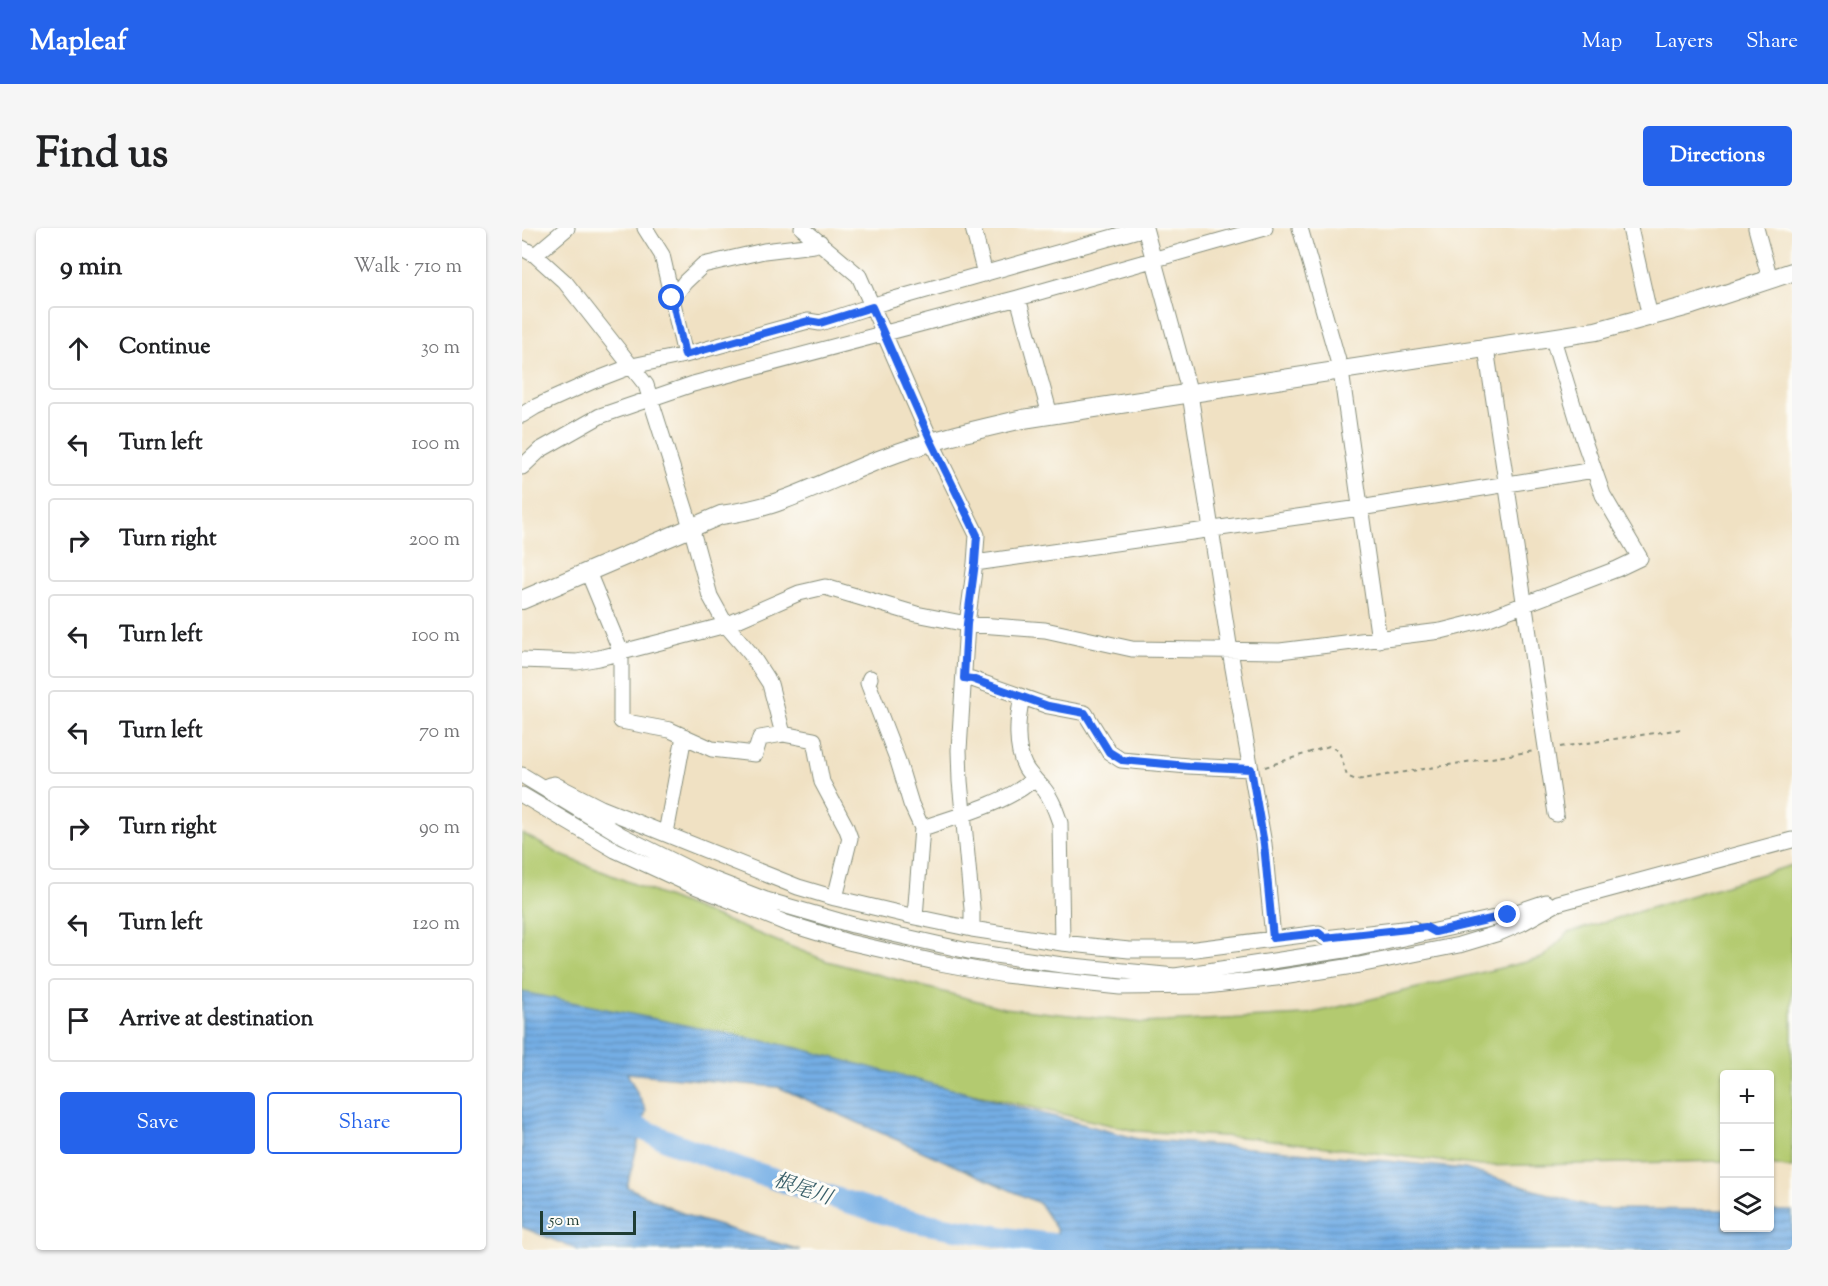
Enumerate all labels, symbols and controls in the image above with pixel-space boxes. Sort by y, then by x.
text: Mapleaf [30,22,127,62]
text: Map [1582,27,1622,57]
text: Layers [1655,27,1713,57]
text: Share [1746,27,1798,57]
text: Find us [36,126,168,186]
button: Directions [1643,126,1792,186]
text: 9 min [60,249,122,286]
text: Walk · 710 m [354,253,462,282]
route start [658,284,684,310]
icon: ahead [62,332,95,365]
text: Continue [119,332,210,364]
text: 30 m [421,334,460,363]
icon: left [62,428,95,461]
text: Turn left [119,428,202,460]
text: 100 m [411,430,460,459]
icon: right [62,524,95,557]
text: Turn right [119,524,216,556]
text: 200 m [409,526,460,555]
icon: left [62,620,95,653]
text: Turn left [119,620,202,652]
text: 100 m [411,622,460,651]
icon: left [62,716,95,749]
text: Turn left [119,716,202,748]
text: 70 m [419,718,460,747]
icon: right [62,812,95,845]
text: Turn right [119,812,216,844]
text: 90 m [419,814,460,843]
route end [1494,901,1520,927]
icon: left [62,908,95,941]
text: Turn left [119,908,202,940]
text: 120 m [412,910,460,939]
icon: arrive [62,1004,95,1037]
text: Arrive at destination [119,1004,314,1036]
map controls [1720,1070,1774,1232]
button: + [1720,1070,1774,1124]
button: Save [60,1092,255,1154]
button: Share [267,1092,462,1154]
button: − [1720,1124,1774,1178]
water label: 根尾川 [769,1167,837,1214]
button: layers [1720,1178,1774,1232]
scale bar [540,1208,636,1236]
text: 50 m [549,1210,580,1233]

